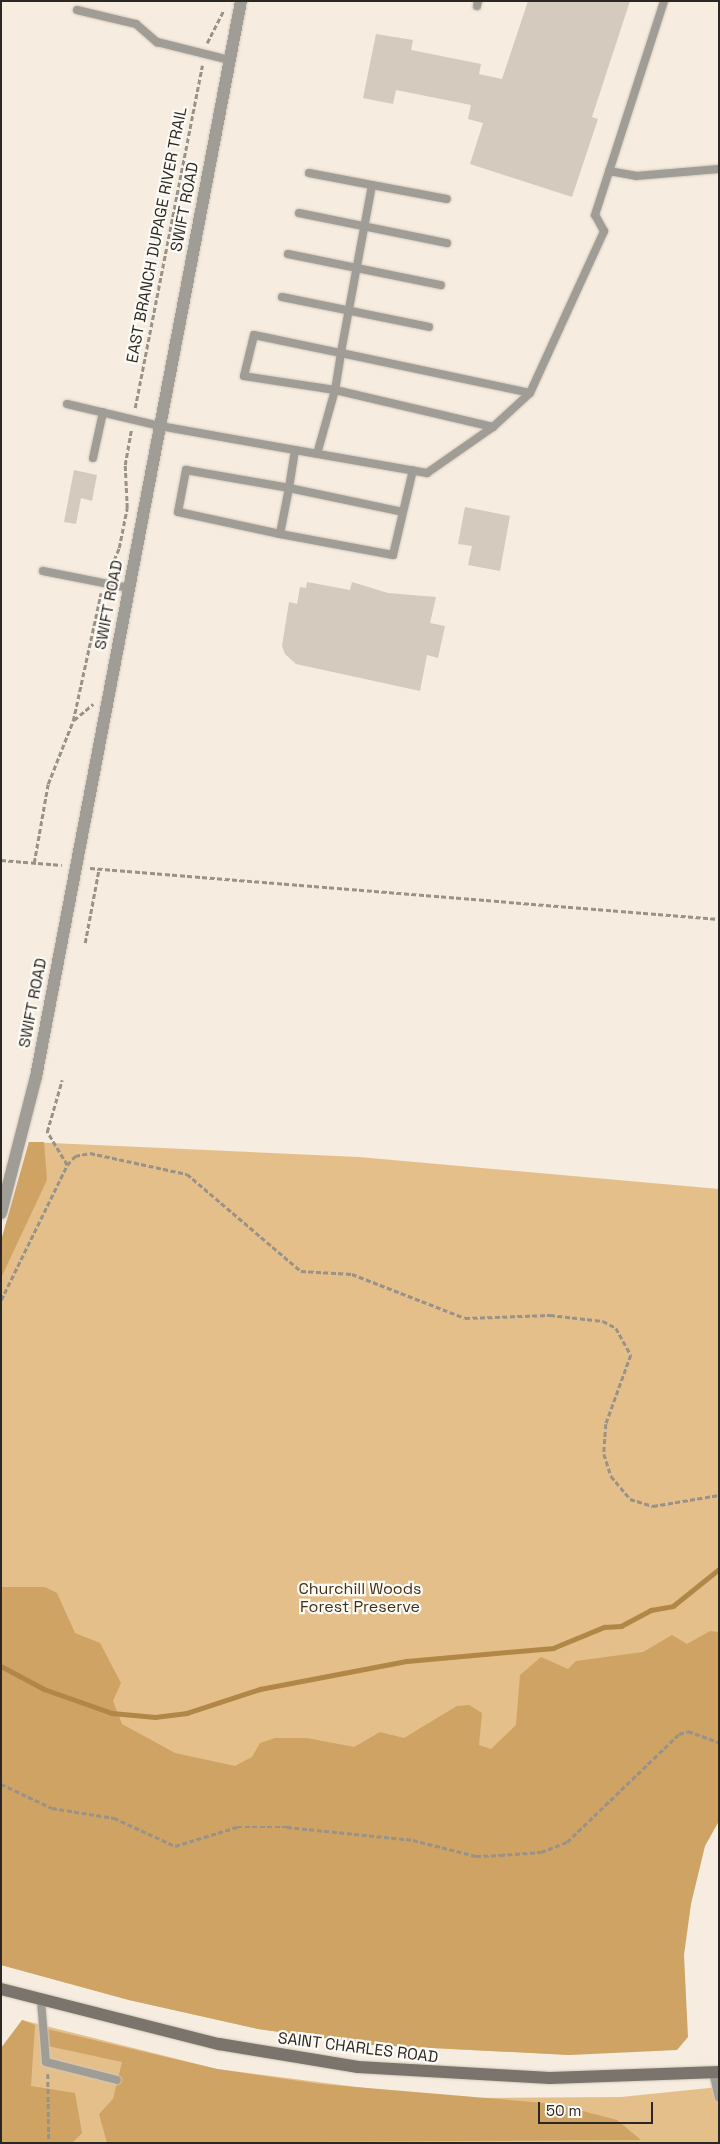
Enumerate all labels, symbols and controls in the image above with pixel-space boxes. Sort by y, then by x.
street label: EAST BRANCH DUPAGE RIVER TRAIL [123,105,191,365]
street label: SWIFT ROAD [167,160,203,254]
street label: SWIFT ROAD [91,558,127,652]
street label: SWIFT ROAD [15,956,51,1050]
park label: Churchill Woods Forest Preserve [298,1579,422,1617]
street label: SAINT CHARLES ROAD [277,2029,439,2067]
scale bar [540,2092,655,2124]
text: 50 m [546,2101,581,2120]

